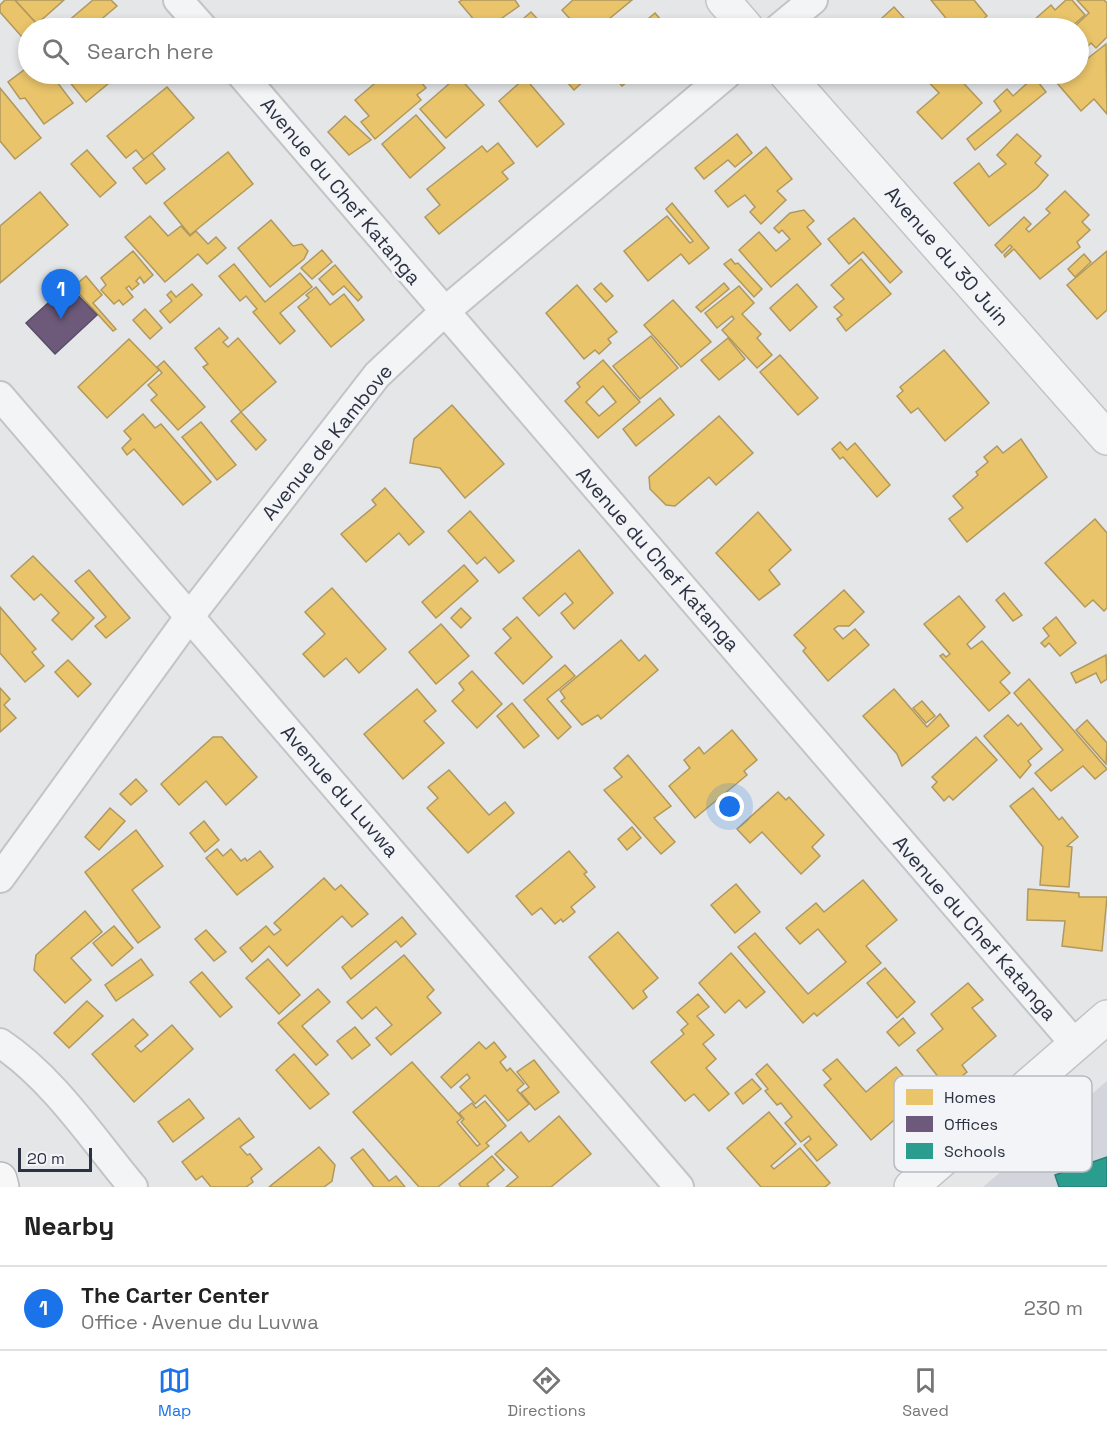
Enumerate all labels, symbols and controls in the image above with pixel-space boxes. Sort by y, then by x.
search box [18,18,1089,84]
icon: search [39,35,72,68]
text: Search here [87,37,214,65]
street label: Avenue du Chef Katanga [255,92,427,290]
street label: Avenue du 30 Juin [879,181,1015,331]
pin: 1 [42,270,80,319]
street label: Avenue de Kambove [256,359,398,525]
street label: Avenue du Chef Katanga [570,461,746,657]
street label: Avenue du Luvwa [275,719,405,863]
your location [715,792,744,821]
street label: Avenue du Chef Katanga [887,830,1063,1026]
legend [894,1076,1092,1172]
text: Homes [944,1087,996,1108]
text: Offices [944,1114,998,1135]
text: Schools [944,1141,1005,1162]
scale bar [18,1145,92,1172]
text: 20 m [27,1148,65,1169]
text: Nearby [24,1209,114,1243]
text: The Carter Center [81,1281,269,1309]
text: 1 [39,1295,48,1321]
text: 230 m [1024,1295,1083,1321]
text: Office · Avenue du Luvwa [81,1309,319,1335]
tab: Map [158,1364,191,1421]
tab: Directions [508,1364,586,1421]
tab: Saved [902,1364,949,1421]

